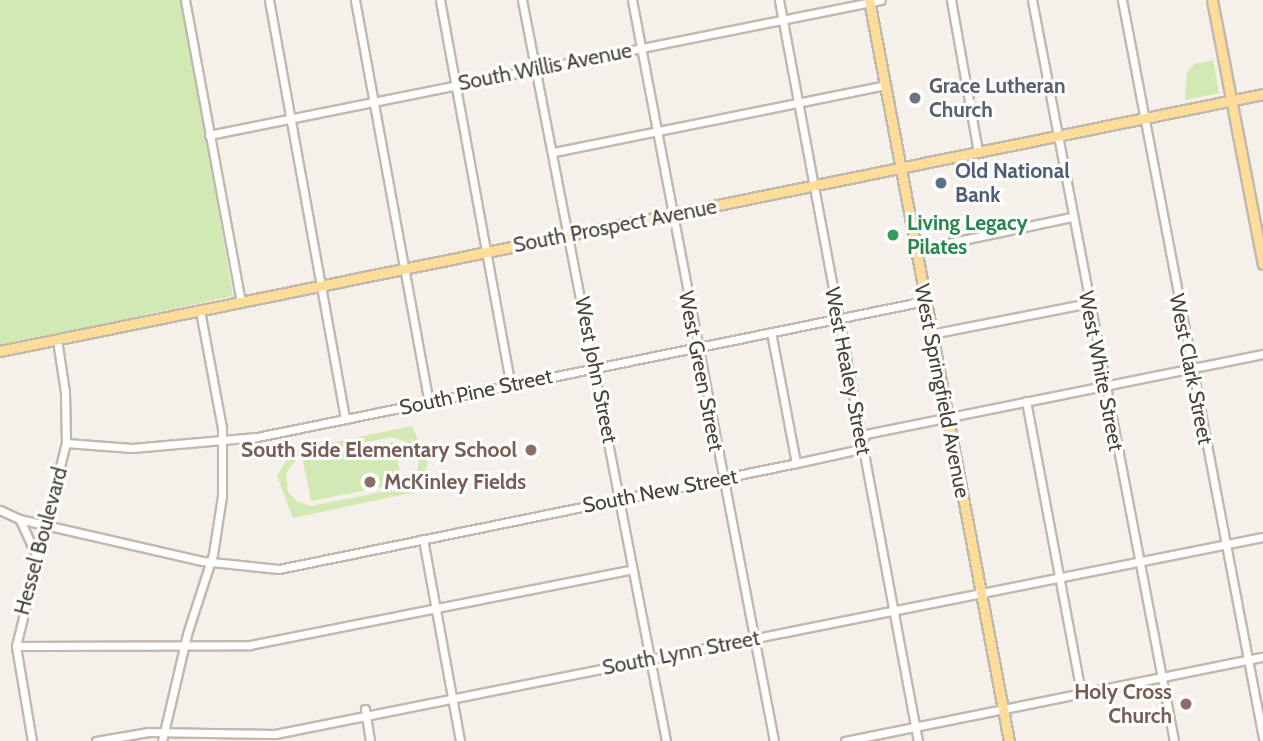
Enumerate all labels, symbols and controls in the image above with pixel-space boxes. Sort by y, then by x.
street label: South Willis Avenue [456,38,634,96]
place label: Grace Lutheran Church [929,73,1065,123]
marker: Grace Lutheran Church [907,90,923,106]
place label: Old National Bank [955,158,1070,208]
marker: Old National Bank [933,175,949,191]
street label: South Prospect Avenue [511,194,719,258]
place label: Living Legacy Pilates [907,210,1028,260]
marker: Living Legacy Pilates [885,227,901,243]
street label: West Springfield Avenue [909,282,975,500]
street label: West Healey Street [819,285,877,457]
street label: West Green Street [673,289,729,453]
street label: West White Street [1073,289,1129,453]
street label: West Clark Street [1164,291,1218,447]
street label: West John Street [569,295,623,445]
street label: South Pine Street [397,364,555,420]
place label: South Side Elementary School [241,437,517,463]
marker: South Side Elementary School [523,442,539,458]
street label: Hessel Boulevard [9,464,73,618]
street label: South New Street [580,464,740,518]
place label: McKinley Fields [384,469,526,495]
marker: McKinley Fields [362,474,378,490]
street label: South Lynn Street [600,625,762,681]
place label: Holy Cross Church [1074,679,1172,729]
marker: Holy Cross Church [1178,696,1194,712]

